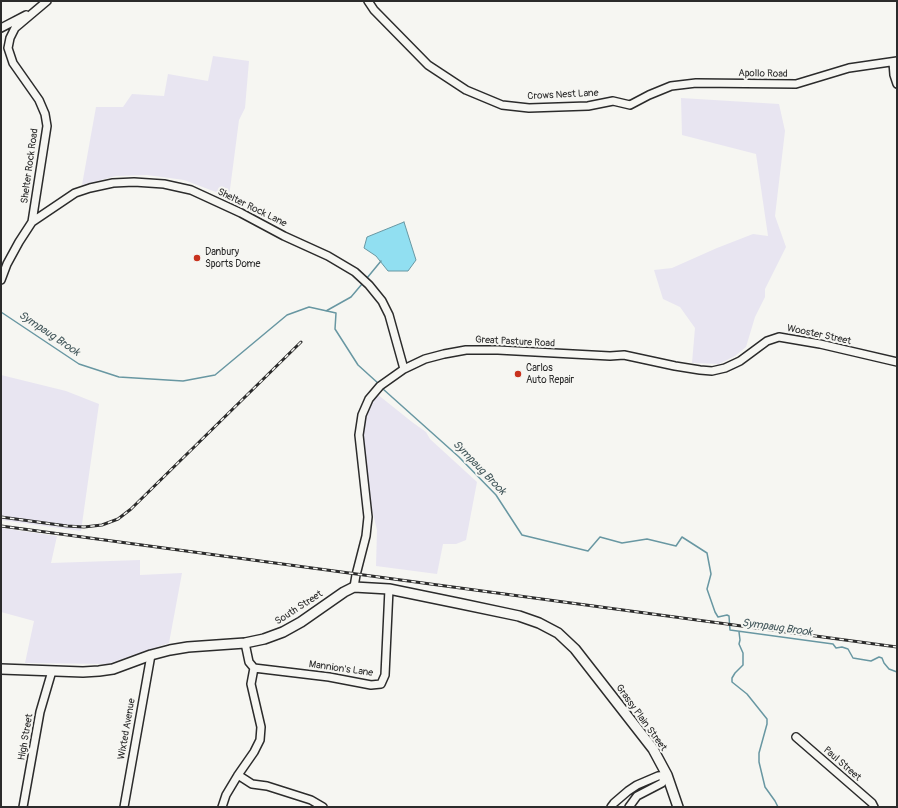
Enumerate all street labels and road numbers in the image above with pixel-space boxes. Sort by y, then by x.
street label: Apollo Road [738,68,788,80]
street label: Crows Nest Lane [527,87,599,103]
street label: Shelter Rock Road [19,128,41,204]
street label: Shelter Rock Lane [215,186,289,230]
street label: Wooster Street [786,322,852,348]
street label: Great Pasture Road [475,334,555,350]
street label: South Street [273,588,325,628]
street label: Mannion's Lane [308,659,374,679]
street label: Grassy Plain Street [613,682,669,754]
street label: Wixted Avenue [116,697,138,761]
street label: High Street [16,713,36,761]
street label: Paul Street [821,744,863,784]

